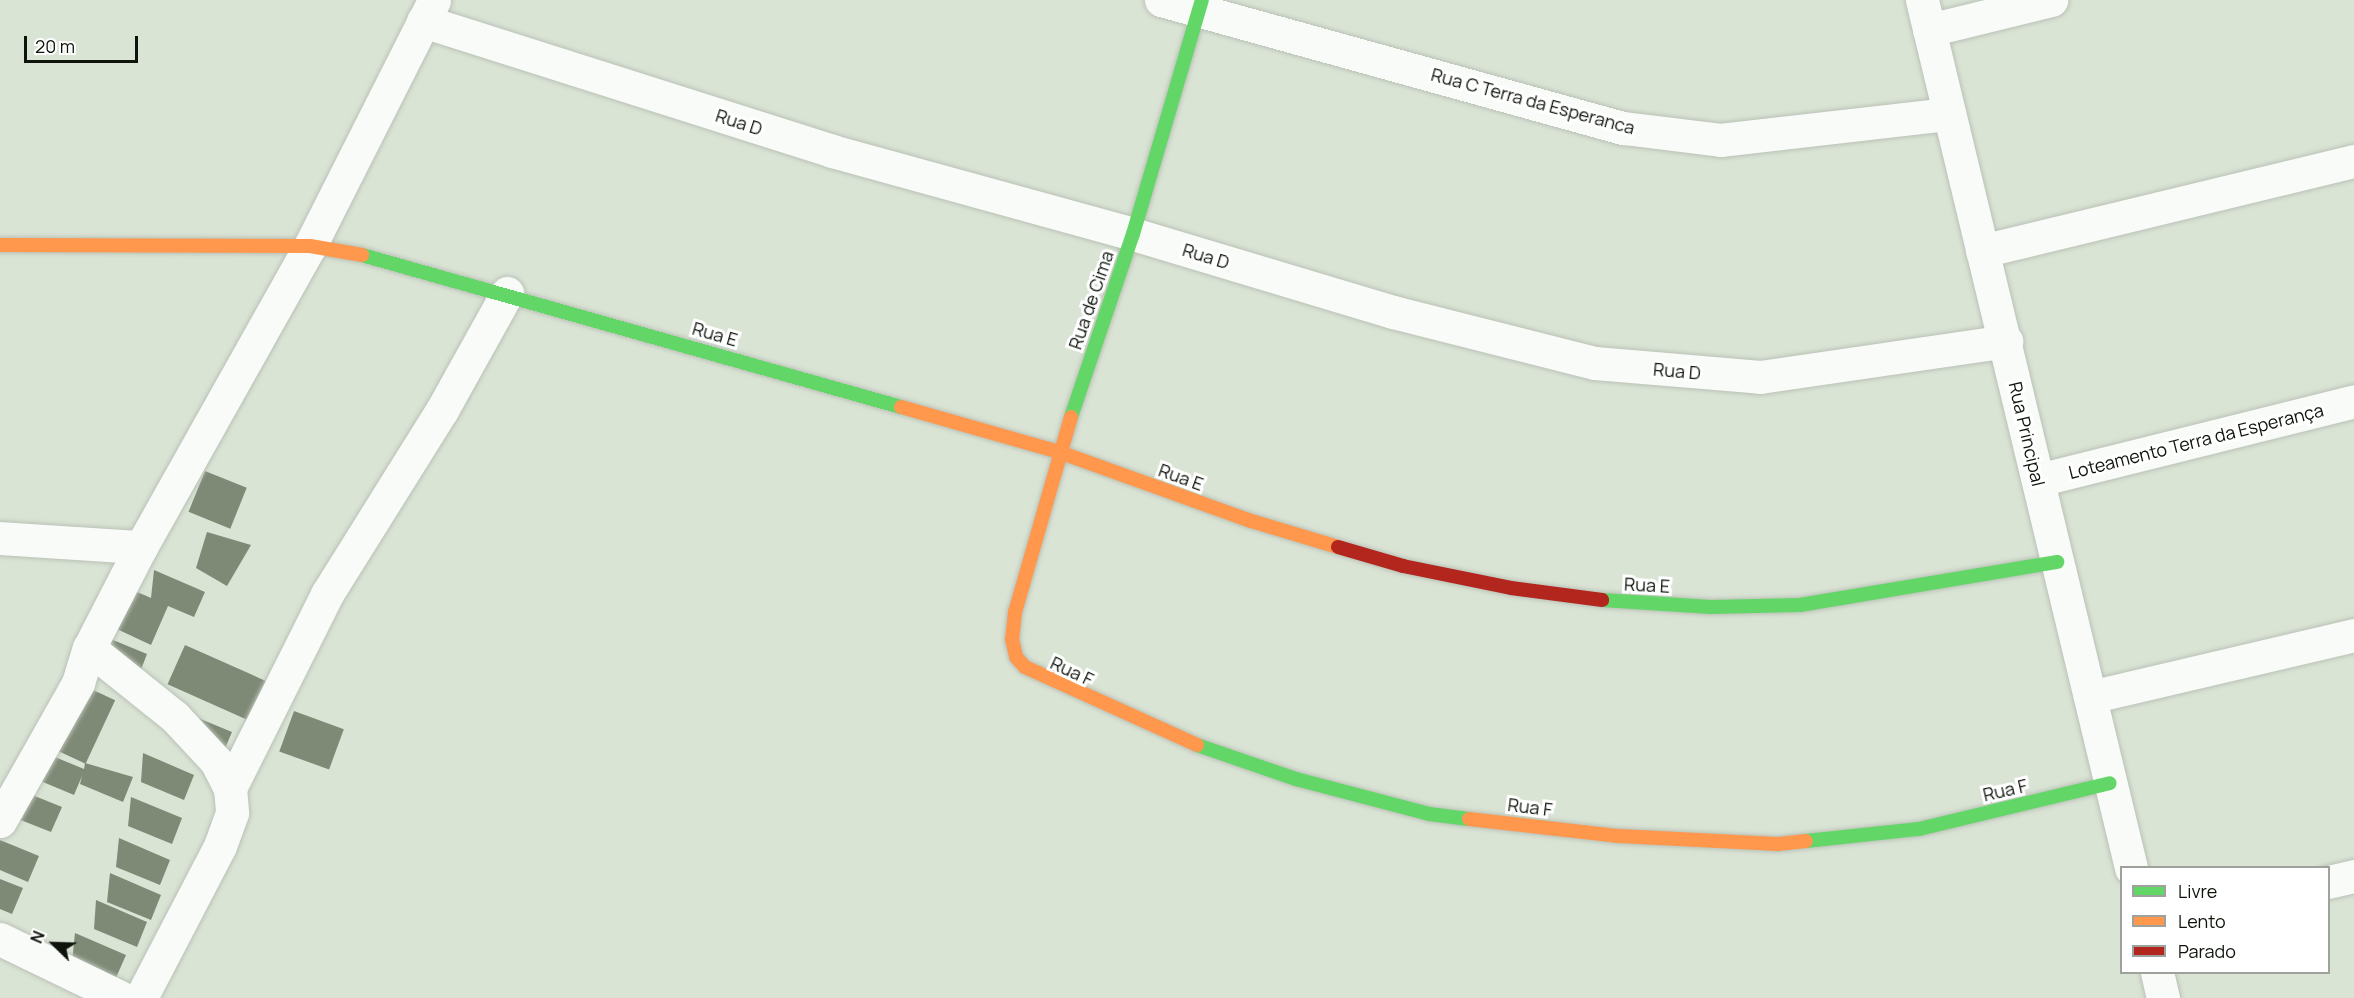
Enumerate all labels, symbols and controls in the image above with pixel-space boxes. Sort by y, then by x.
scale bar [27,24,141,62]
text: 20 m [35,34,75,58]
street label: Rua C Terra da Esperanca [1429,63,1637,139]
street label: Rua D [713,104,765,140]
street label: Rua D [1180,239,1232,273]
street label: Rua de Cima [1064,248,1118,352]
street label: Rua E [690,317,740,351]
street label: Rua D [1652,358,1702,384]
street label: Rua Principal [2004,380,2050,488]
street label: Loteamento Terra da Esperança [2066,399,2326,483]
street label: Rua E [1156,459,1206,495]
street label: Rua E [1624,573,1670,597]
street label: Rua F [1047,652,1097,690]
street label: Rua F [1981,774,2029,806]
street label: Rua F [1506,794,1554,820]
legend [2120,866,2330,974]
text: Livre [2178,879,2217,903]
text: Lento [2178,909,2226,933]
north arrow [24,914,84,974]
text: N [25,927,50,947]
text: Parado [2178,939,2236,963]

